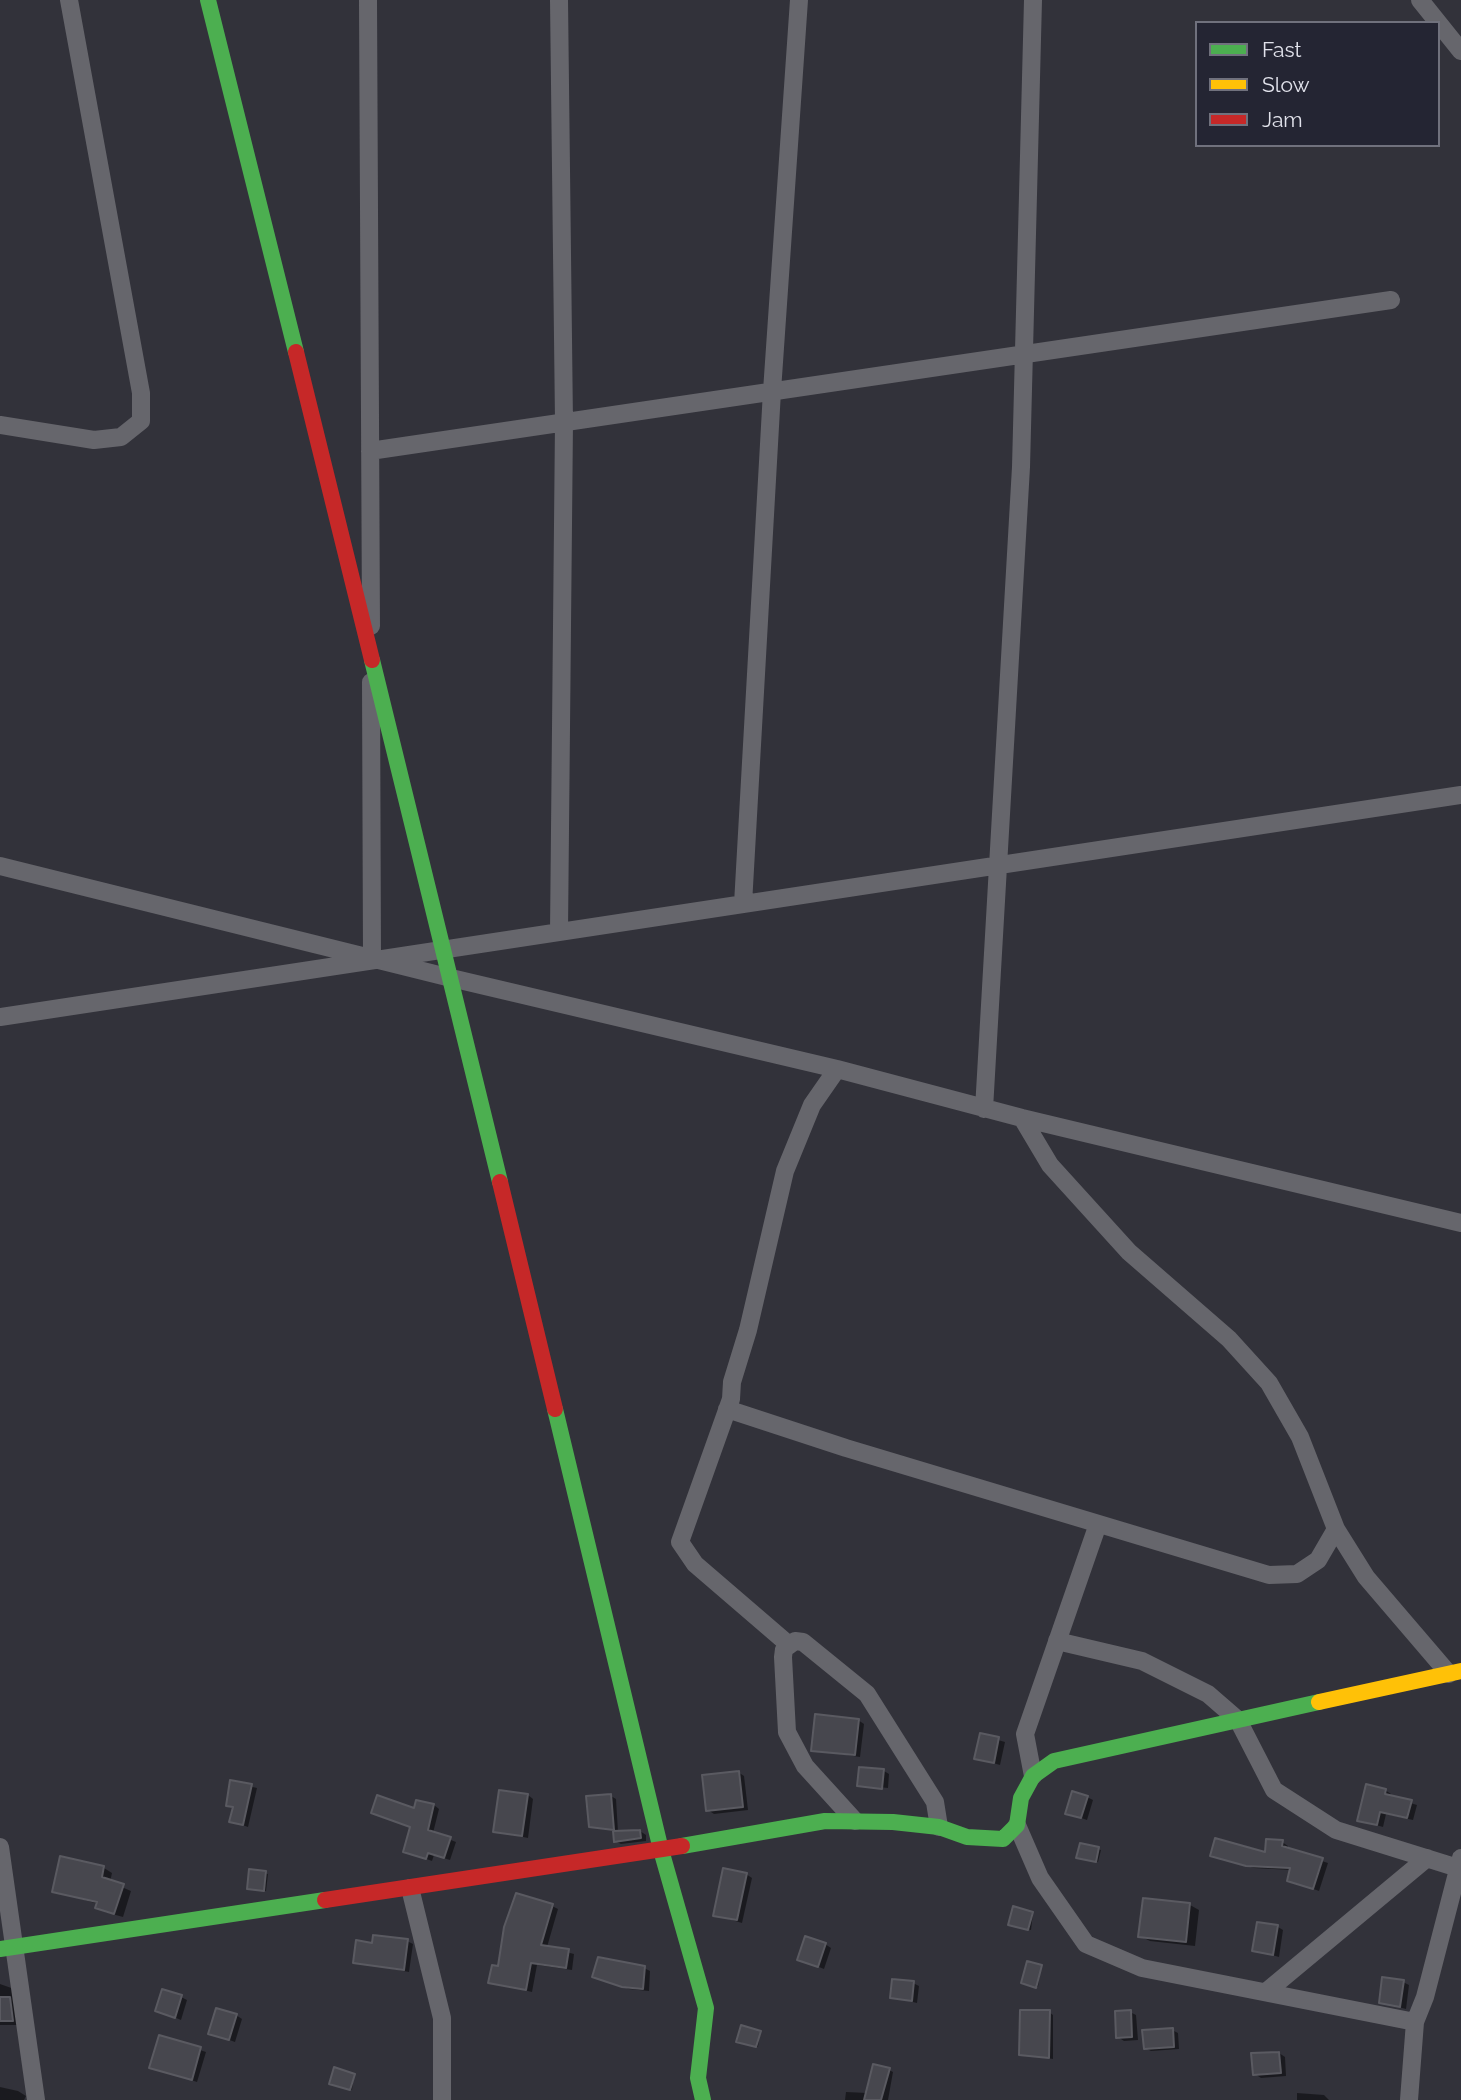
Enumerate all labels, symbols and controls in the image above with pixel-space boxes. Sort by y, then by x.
legend [1195,21,1440,147]
text: Fast [1262,37,1302,62]
text: Slow [1262,72,1310,97]
text: Jam [1262,107,1303,132]

